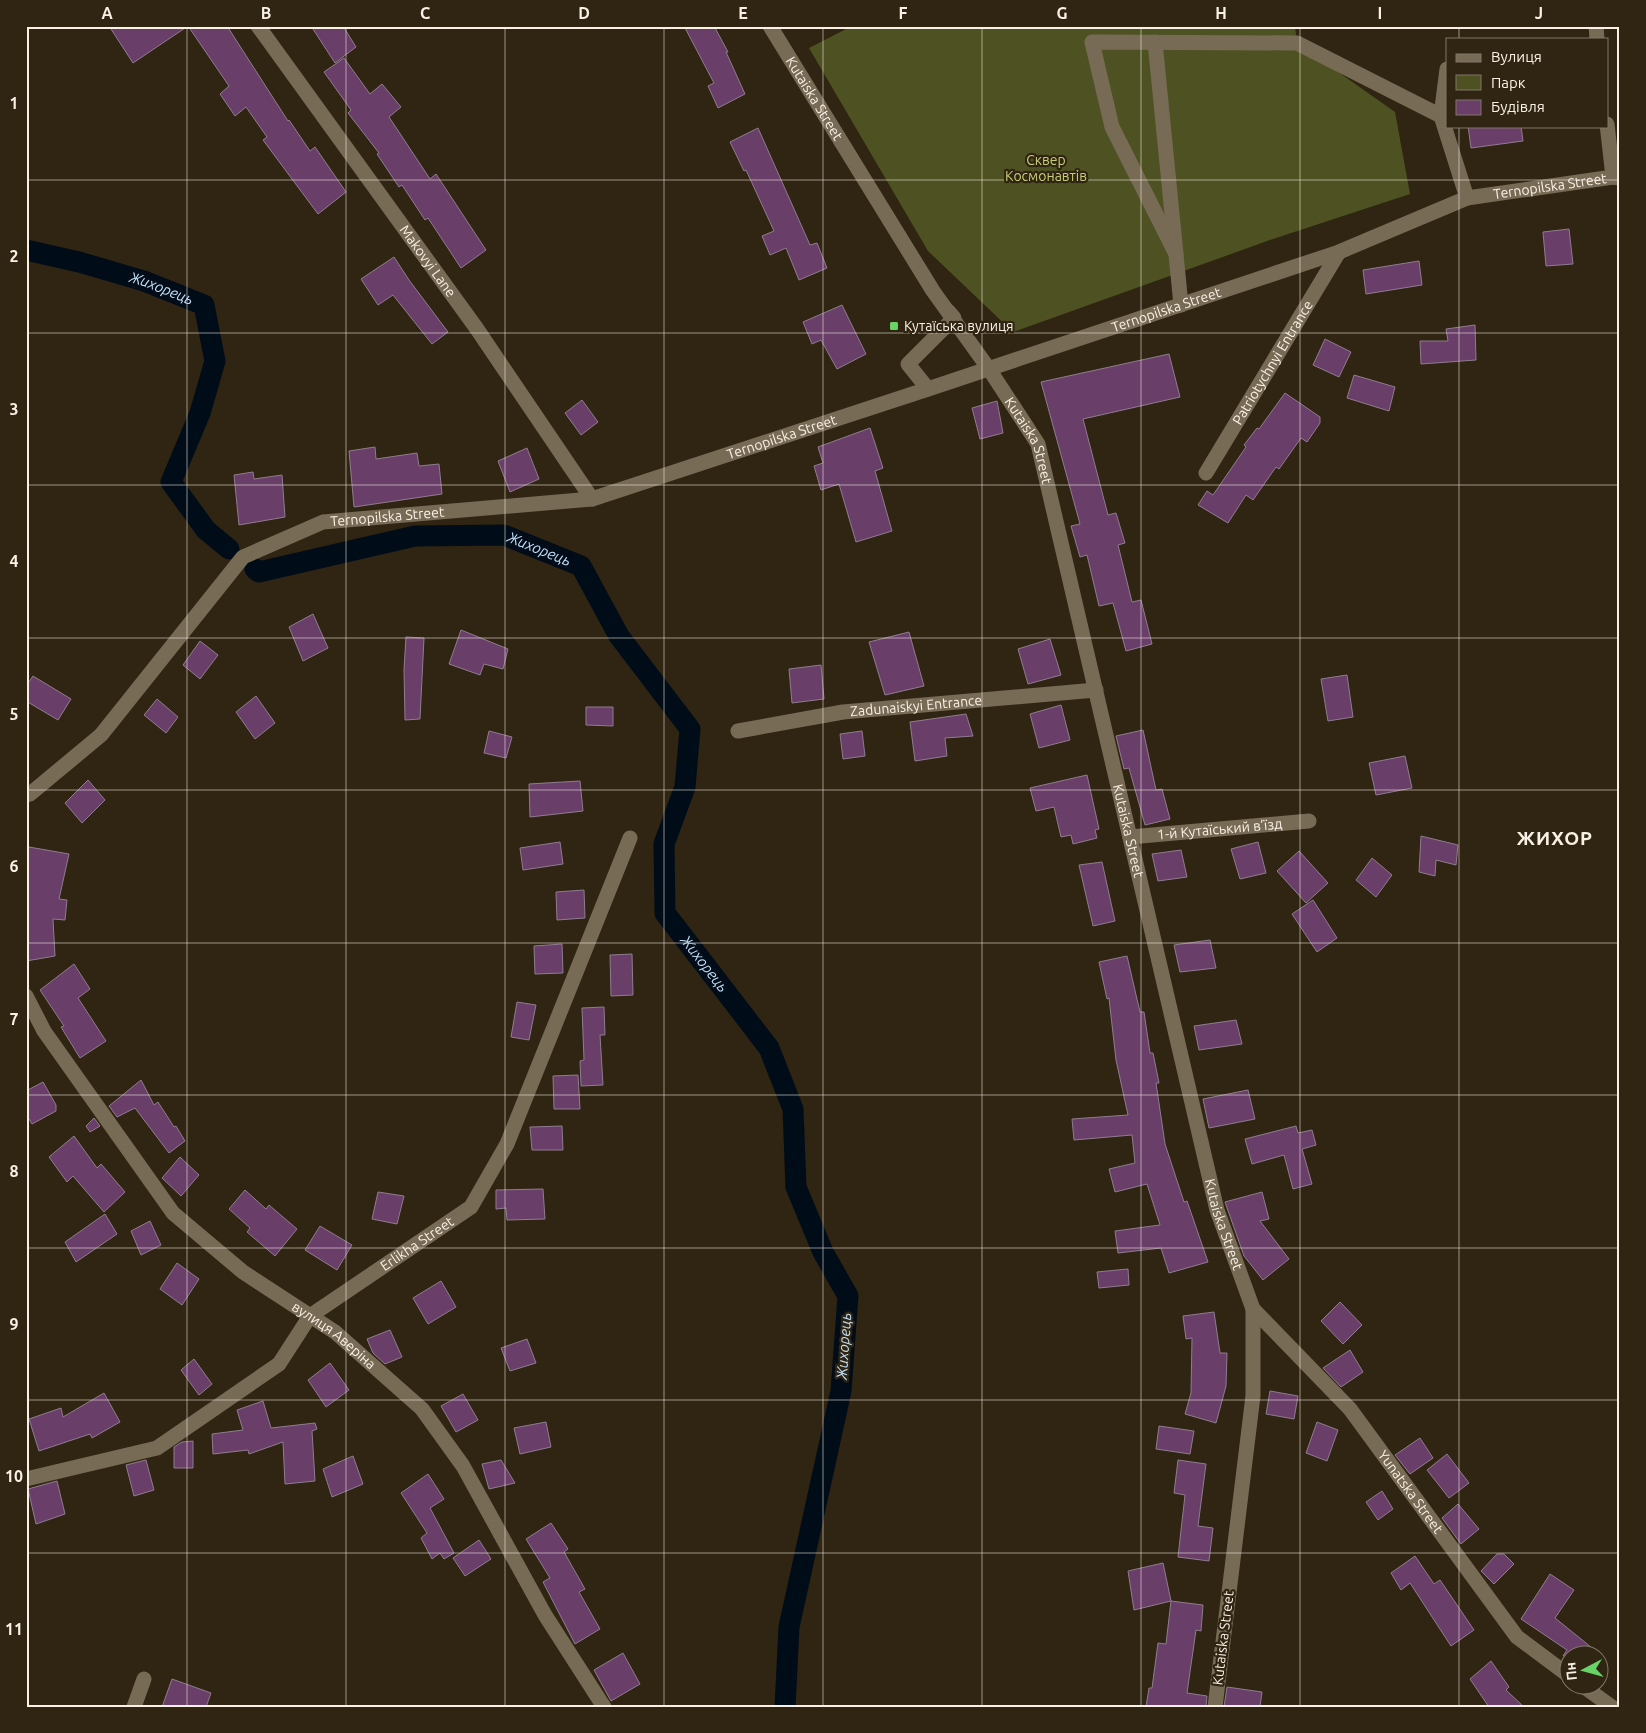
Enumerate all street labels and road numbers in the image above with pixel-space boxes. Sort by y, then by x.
street label: Kutaiska Street [783,54,847,144]
street label: Ternopilska Street [1492,170,1608,202]
street label: Makovyi Lane [397,222,459,300]
street label: Ternopilska Street [1109,284,1223,335]
street label: Patriotychnyi Entrance [1229,298,1316,427]
street label: Kutaiska Street [1002,394,1055,486]
street label: Ternopilska Street [725,411,839,462]
street label: Ternopilska Street [330,504,445,529]
street label: Zadunaiskyi Entrance [849,692,983,719]
street label: Kutaiska Street [1110,783,1147,880]
street label: 1-й Кутаїський в’їзд [1156,815,1283,843]
street label: Kutaiska Street [1202,1177,1246,1273]
street label: Erlikha Street [377,1213,457,1274]
street label: вулиця Аверіна [289,1298,379,1372]
street label: Yunatska Street [1375,1447,1447,1537]
street label: Kutaiska Street [1209,1589,1237,1686]

